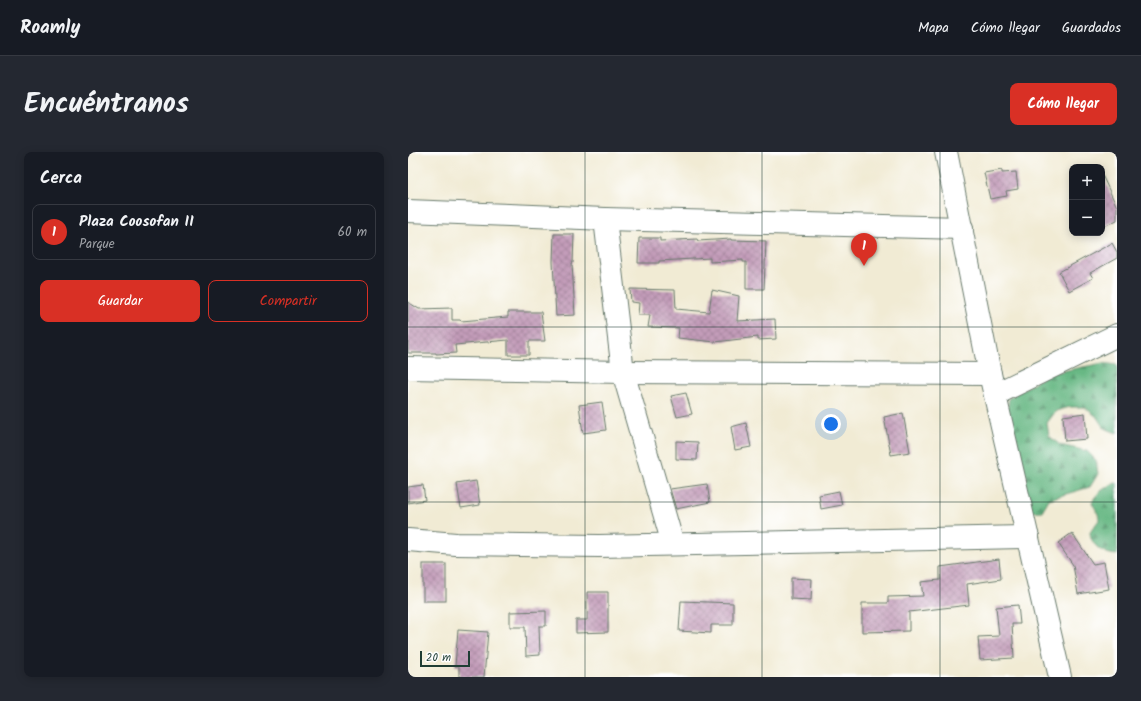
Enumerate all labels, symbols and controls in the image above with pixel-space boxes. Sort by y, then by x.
text: Roamly [20,13,80,43]
text: Mapa [918,17,949,39]
text: Cómo llegar [971,17,1040,39]
text: Guardados [1062,17,1121,39]
text: Encuéntranos [24,82,189,127]
button: Cómo llegar [1010,83,1117,125]
map controls [1069,164,1105,236]
button: + [1069,164,1105,200]
text: Cerca [40,165,82,192]
button: − [1069,200,1105,236]
text: Plaza Coosofan II [79,210,194,234]
text: 1 [52,222,56,243]
text: 60 m [338,222,367,243]
pin: 1 [851,233,877,266]
text: Parque [79,234,115,255]
button: Guardar [40,280,200,322]
button: Compartir [208,280,368,322]
your location [821,414,841,434]
scale bar [420,649,470,668]
text: 20 m [426,649,451,667]

